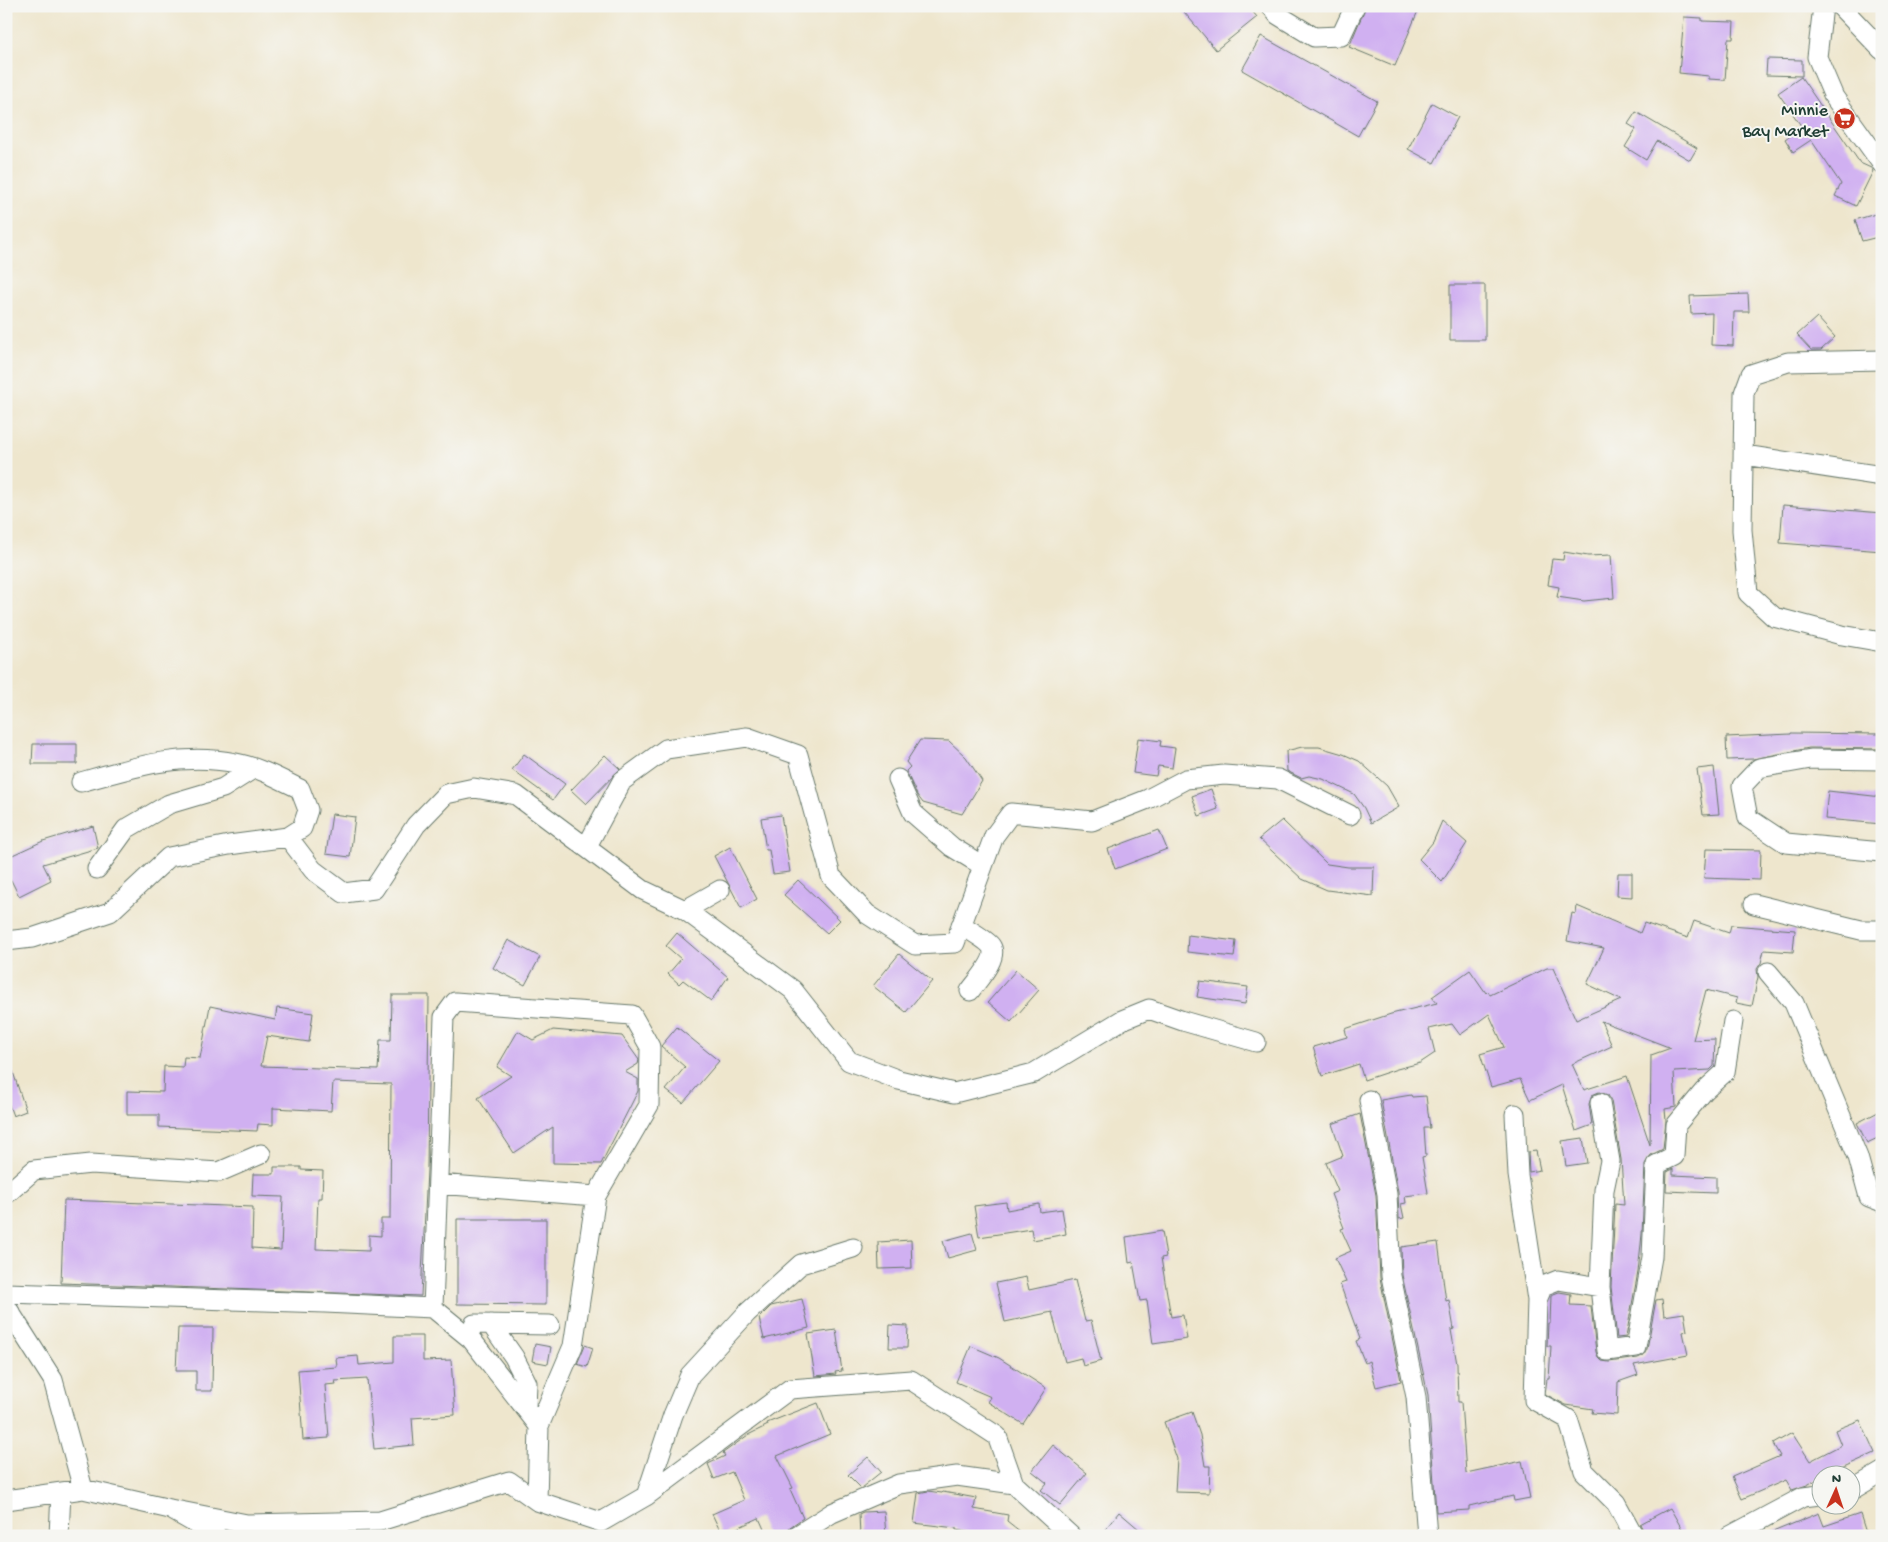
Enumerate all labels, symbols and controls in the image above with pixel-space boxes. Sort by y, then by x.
place label: Minnie Bay Market [1741,101,1830,143]
supermarket icon: Minnie Bay Market [1832,107,1856,131]
north arrow [1810,1464,1860,1514]
text: N [1832,1471,1842,1488]

